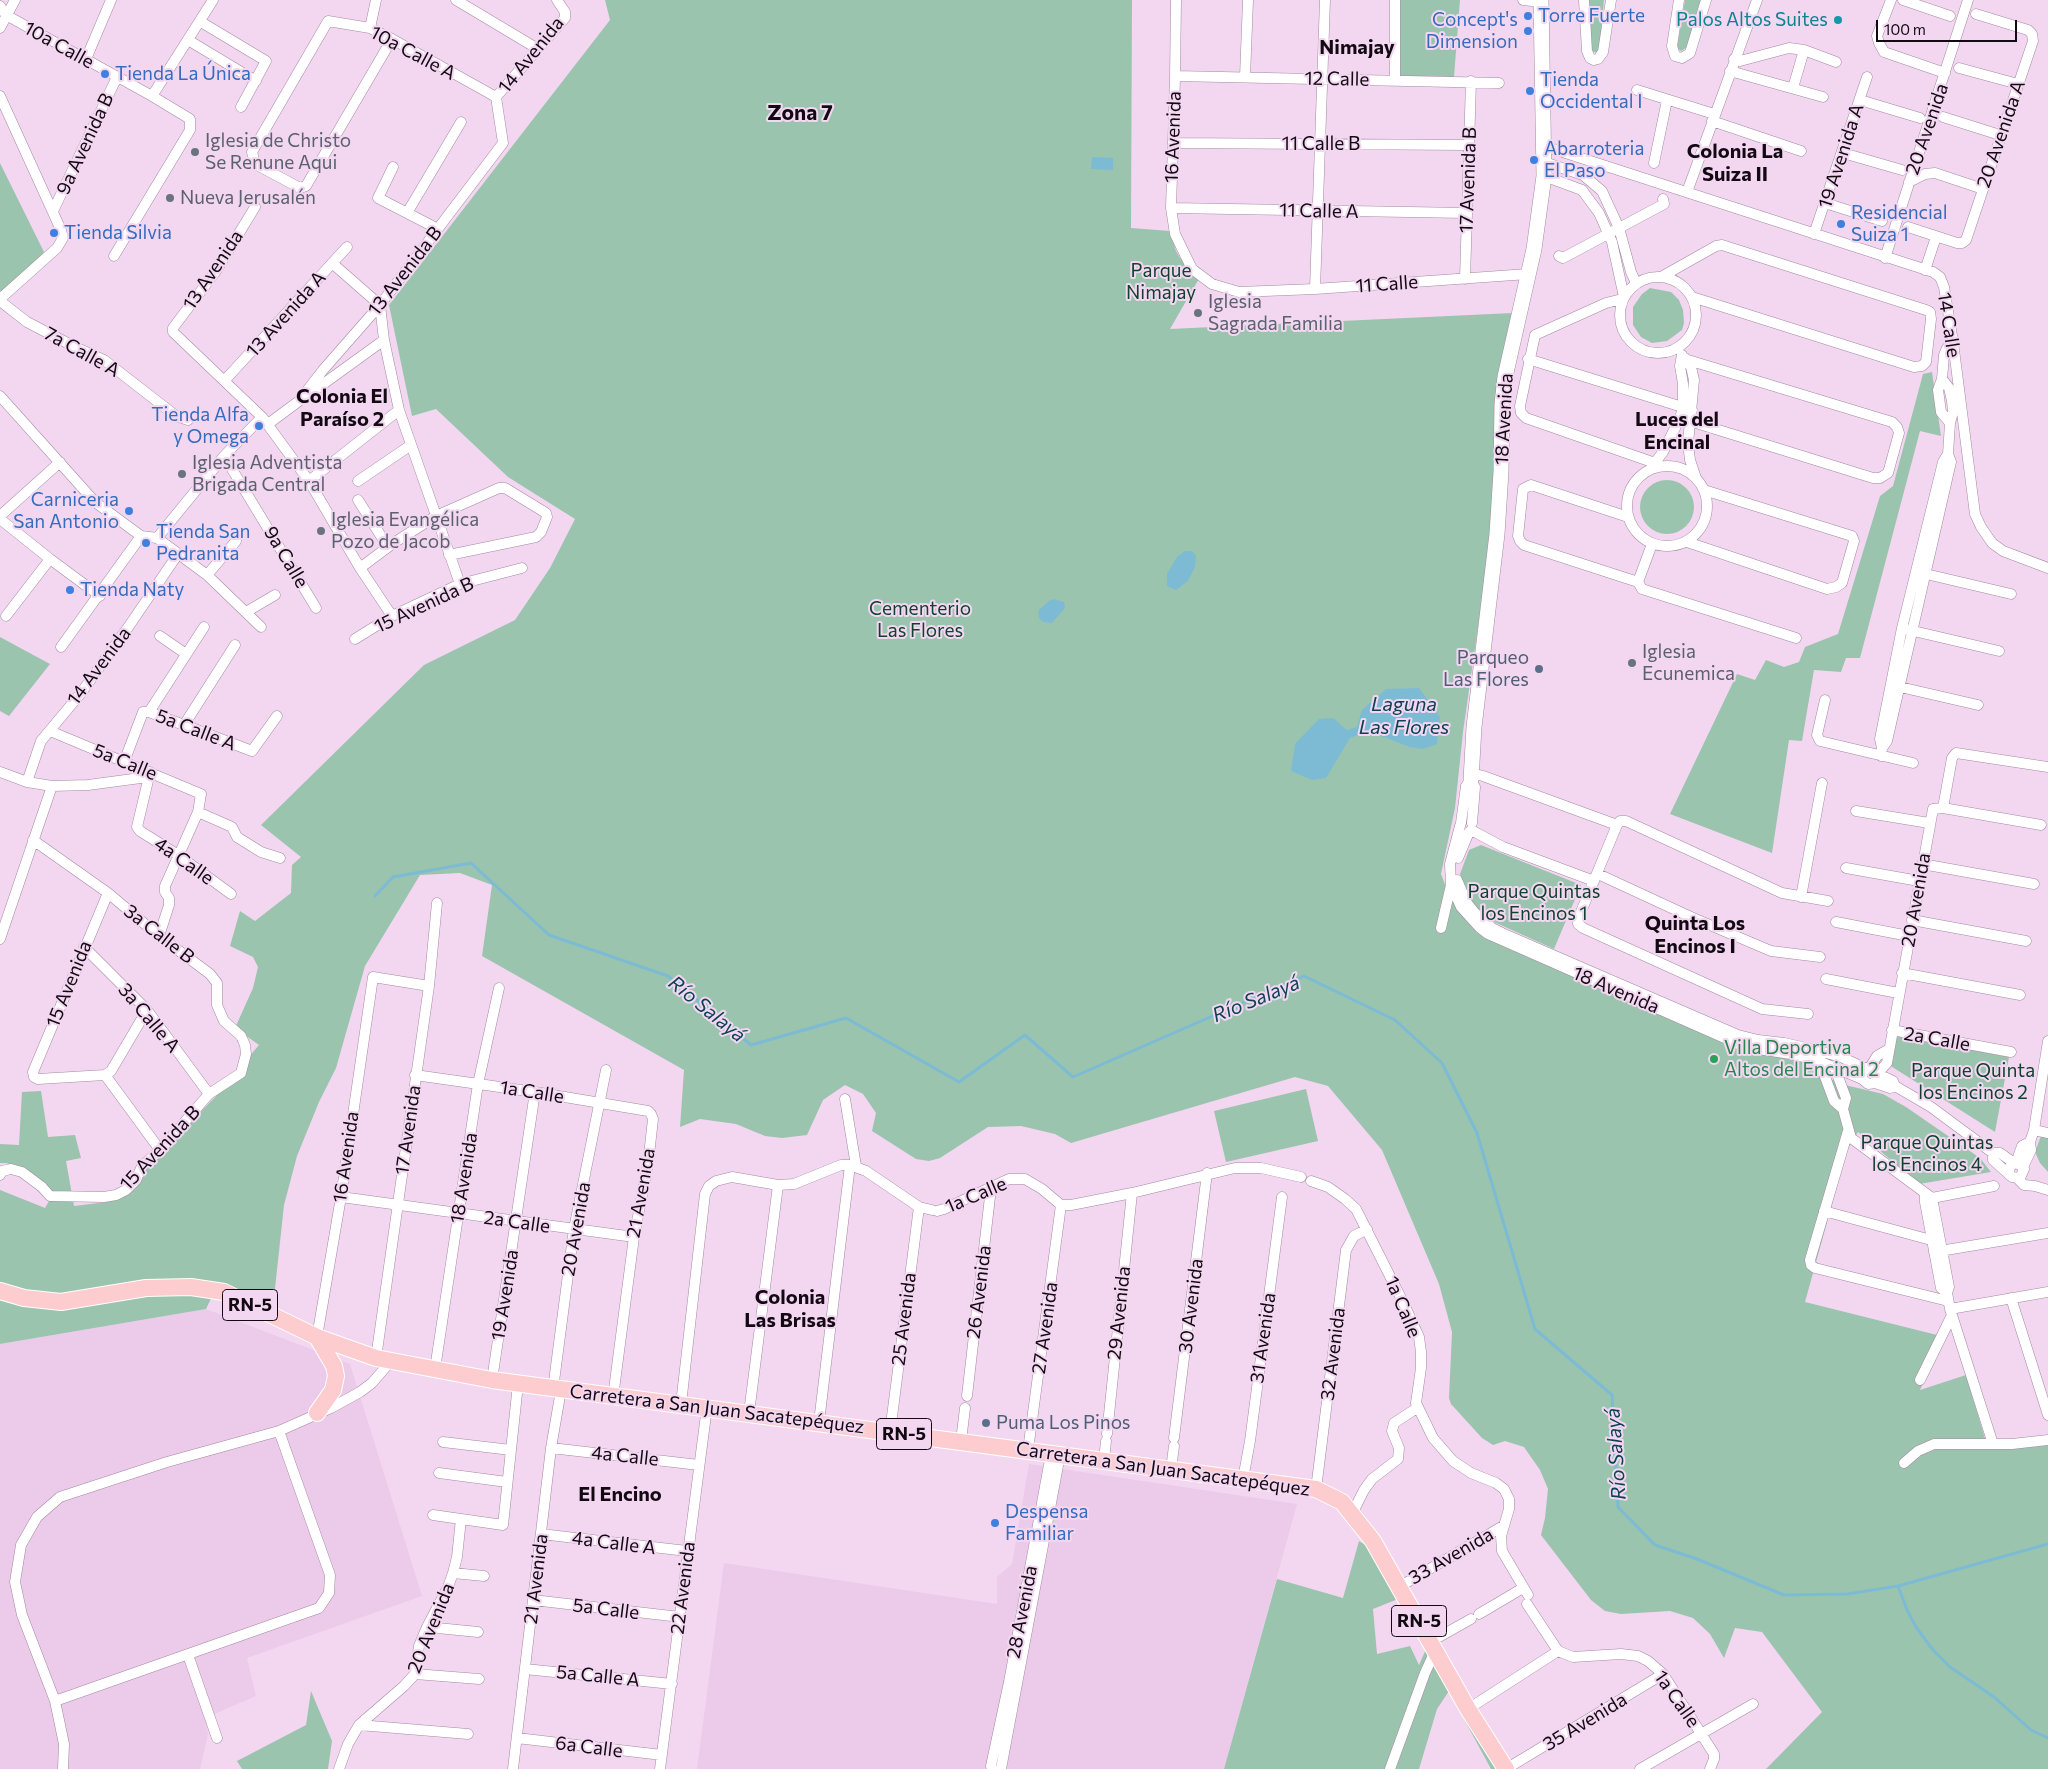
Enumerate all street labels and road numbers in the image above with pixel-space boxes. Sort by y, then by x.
street label: 14 Avenida [493,12,569,98]
street label: 10a Calle [20,16,98,74]
street label: 10a Calle A [366,21,460,85]
street label: 12 Calle [1304,67,1370,91]
street label: 20 Avenida A [1972,77,2030,191]
street label: 20 Avenida [1901,80,1953,178]
street label: 9a Avenida B [52,90,118,198]
street label: 16 Avenida [1160,91,1186,183]
street label: 19 Avenida A [1813,101,1869,211]
street label: 17 Avenida B [1455,127,1481,233]
street label: 11 Calle B [1282,133,1360,155]
street label: 11 Calle A [1279,199,1359,223]
street label: 13 Avenida B [363,222,447,320]
street label: 13 Avenida [178,226,248,314]
street label: 13 Avenida A [241,266,331,362]
street label: 11 Calle [1355,270,1419,298]
street label: 14 Calle [1933,291,1965,359]
street label: 7a Calle A [40,322,124,382]
street label: 18 Avenida [1490,373,1518,465]
street label: 9a Calle [259,522,313,592]
street label: 15 Avenida B [371,572,477,638]
street label: 14 Avenida [62,623,136,709]
street label: 5a Calle A [153,704,239,756]
street label: 5a Calle [90,739,160,785]
street label: 4a Calle [150,832,218,890]
street label: 20 Avenida [1897,851,1935,949]
street label: 3a Calle B [119,899,199,969]
street label: 15 Avenida [41,937,97,1031]
street label: 18 Avenida [1569,962,1663,1018]
street label: 3a Calle A [113,979,185,1057]
street label: 2a Calle [1902,1022,1972,1056]
street label: 1a Calle [498,1076,566,1108]
street label: 17 Avenida [390,1084,426,1176]
street label: 15 Avenida B [115,1101,205,1195]
street label: 16 Avenida [328,1110,364,1204]
street label: 18 Avenida [446,1131,482,1225]
street label: 21 Avenida [622,1146,660,1240]
street label: 1a Calle [942,1172,1010,1218]
street label: 20 Avenida [557,1180,595,1278]
street label: 2a Calle [482,1206,552,1238]
street label: 26 Avenida [962,1244,996,1340]
street label: 19 Avenida [487,1248,523,1342]
street label: 30 Avenida [1174,1257,1208,1355]
street label: 29 Avenida [1103,1265,1135,1361]
street label: 25 Avenida [887,1271,921,1367]
street label: 1a Calle [1380,1273,1426,1341]
street label: 27 Avenida [1027,1281,1063,1375]
road number: RN-5 [222,1290,278,1320]
street label: 31 Avenida [1245,1291,1281,1385]
street label: 32 Avenida [1316,1306,1350,1402]
street label: Carretera a San Juan Sacatepéquez [568,1380,866,1438]
road number: RN-5 [876,1418,932,1450]
street label: Carretera a San Juan Sacatepéquez [1015,1437,1311,1501]
street label: 4a Calle [590,1441,660,1471]
street label: 33 Avenida [1405,1523,1497,1589]
street label: 4a Calle A [571,1527,657,1559]
street label: 21 Avenida [519,1533,553,1625]
street label: 22 Avenida [666,1540,700,1636]
street label: 28 Avenida [1002,1564,1042,1660]
street label: 20 Avenida [403,1580,459,1676]
street label: 5a Calle [571,1594,641,1624]
road number: RN-5 [1392,1605,1446,1636]
street label: 5a Calle A [555,1660,641,1692]
street label: 1a Calle [1649,1666,1705,1732]
street label: 35 Avenida [1539,1688,1631,1756]
street label: 6a Calle [554,1732,624,1762]

